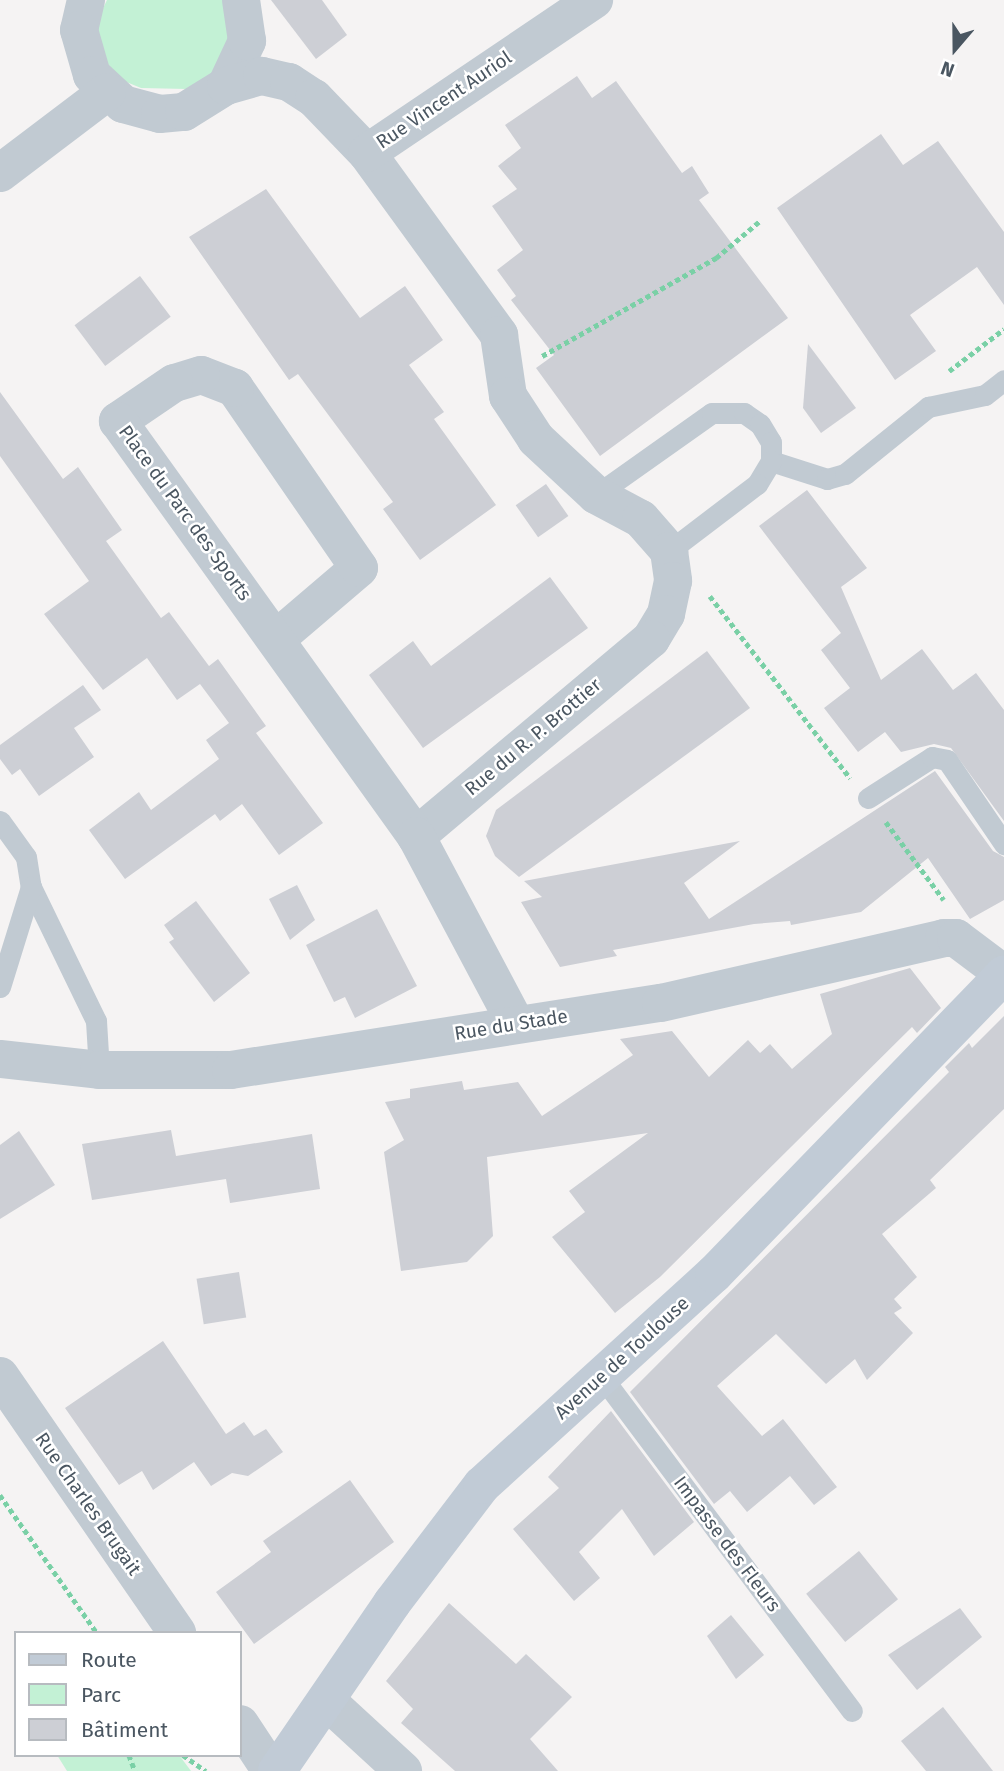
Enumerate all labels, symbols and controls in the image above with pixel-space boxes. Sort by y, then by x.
north arrow [920,14,990,84]
street label: Rue Vincent Auriol [372,46,516,154]
text: N [938,56,958,82]
street label: Place du Parc des Sports [114,421,256,605]
street label: Rue du R. P. Brottier [460,673,606,801]
street label: Rue du Stade [453,1005,569,1045]
street label: Avenue de Toulouse [550,1292,694,1424]
street label: Rue Charles Brugait [30,1428,146,1580]
street label: Impasse des Fleurs [669,1472,785,1616]
legend [14,1631,242,1757]
text: Route [81,1647,137,1673]
text: Parc [81,1682,121,1708]
text: Bâtiment [81,1717,168,1743]

